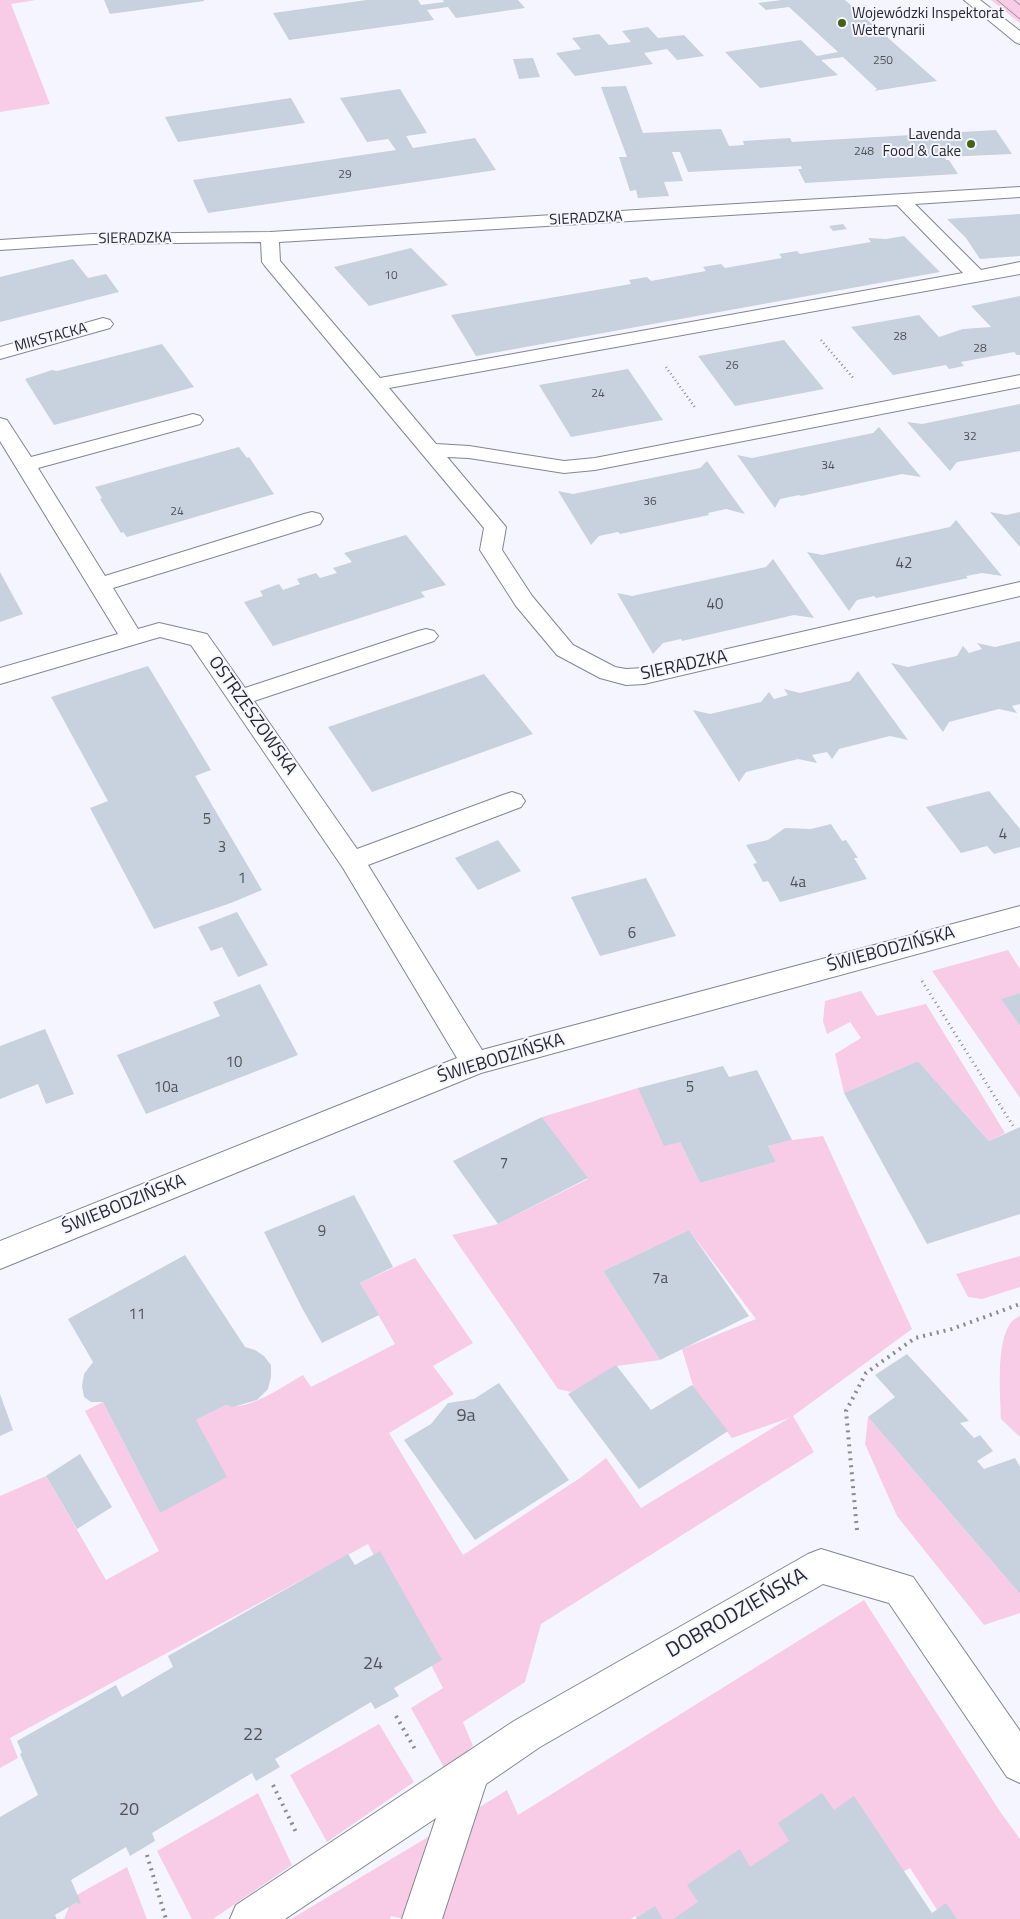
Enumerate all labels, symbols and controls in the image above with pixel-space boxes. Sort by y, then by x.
place label: Wojewódzki Inspektorat Weterynarii [852,5,1004,40]
marker: Wojewódzki Inspektorat Weterynarii [836,17,848,29]
house number: 250 [873,54,893,68]
place label: Lavenda Food & Cake [882,126,961,161]
marker: Lavenda Food & Cake [965,138,977,150]
house number: 248 [854,145,874,159]
house number: 29 [338,168,352,182]
street label: SIERADZKA [549,208,623,230]
street label: SIERADZKA [98,229,172,249]
house number: 10 [384,269,398,283]
street label: MIKSTACKA [13,320,89,356]
house number: 28 [893,330,907,344]
house number: 28 [973,342,987,356]
house number: 26 [725,359,739,373]
house number: 24 [591,387,605,401]
house number: 32 [963,430,977,444]
house number: 34 [821,459,835,473]
house number: 36 [643,495,657,509]
house number: 24 [170,505,184,519]
house number: 42 [896,555,912,573]
house number: 40 [707,596,723,614]
street label: SIERADZKA [639,646,729,686]
street label: OSTRZESZOWSKA [203,653,301,779]
house number: 5 [203,811,211,829]
house number: 4 [999,826,1007,844]
house number: 3 [218,839,226,857]
house number: 1 [238,870,246,888]
house number: 4a [790,874,806,892]
street label: ŚWIEBODZIŃSKA [825,923,957,977]
house number: 6 [628,925,636,943]
street label: ŚWIEBODZIŃSKA [435,1029,567,1089]
house number: 10 [226,1054,242,1072]
house number: 10a [154,1079,178,1097]
house number: 5 [686,1079,694,1097]
house number: 7 [500,1155,508,1173]
street label: ŚWIEBODZIŃSKA [59,1170,189,1240]
house number: 9 [318,1223,326,1241]
house number: 7a [652,1270,668,1288]
house number: 11 [129,1306,145,1324]
house number: 9a [456,1406,476,1428]
street label: DOBRODZIEŃSKA [662,1563,812,1665]
house number: 24 [363,1654,383,1676]
house number: 22 [243,1725,263,1747]
house number: 20 [119,1800,139,1822]

